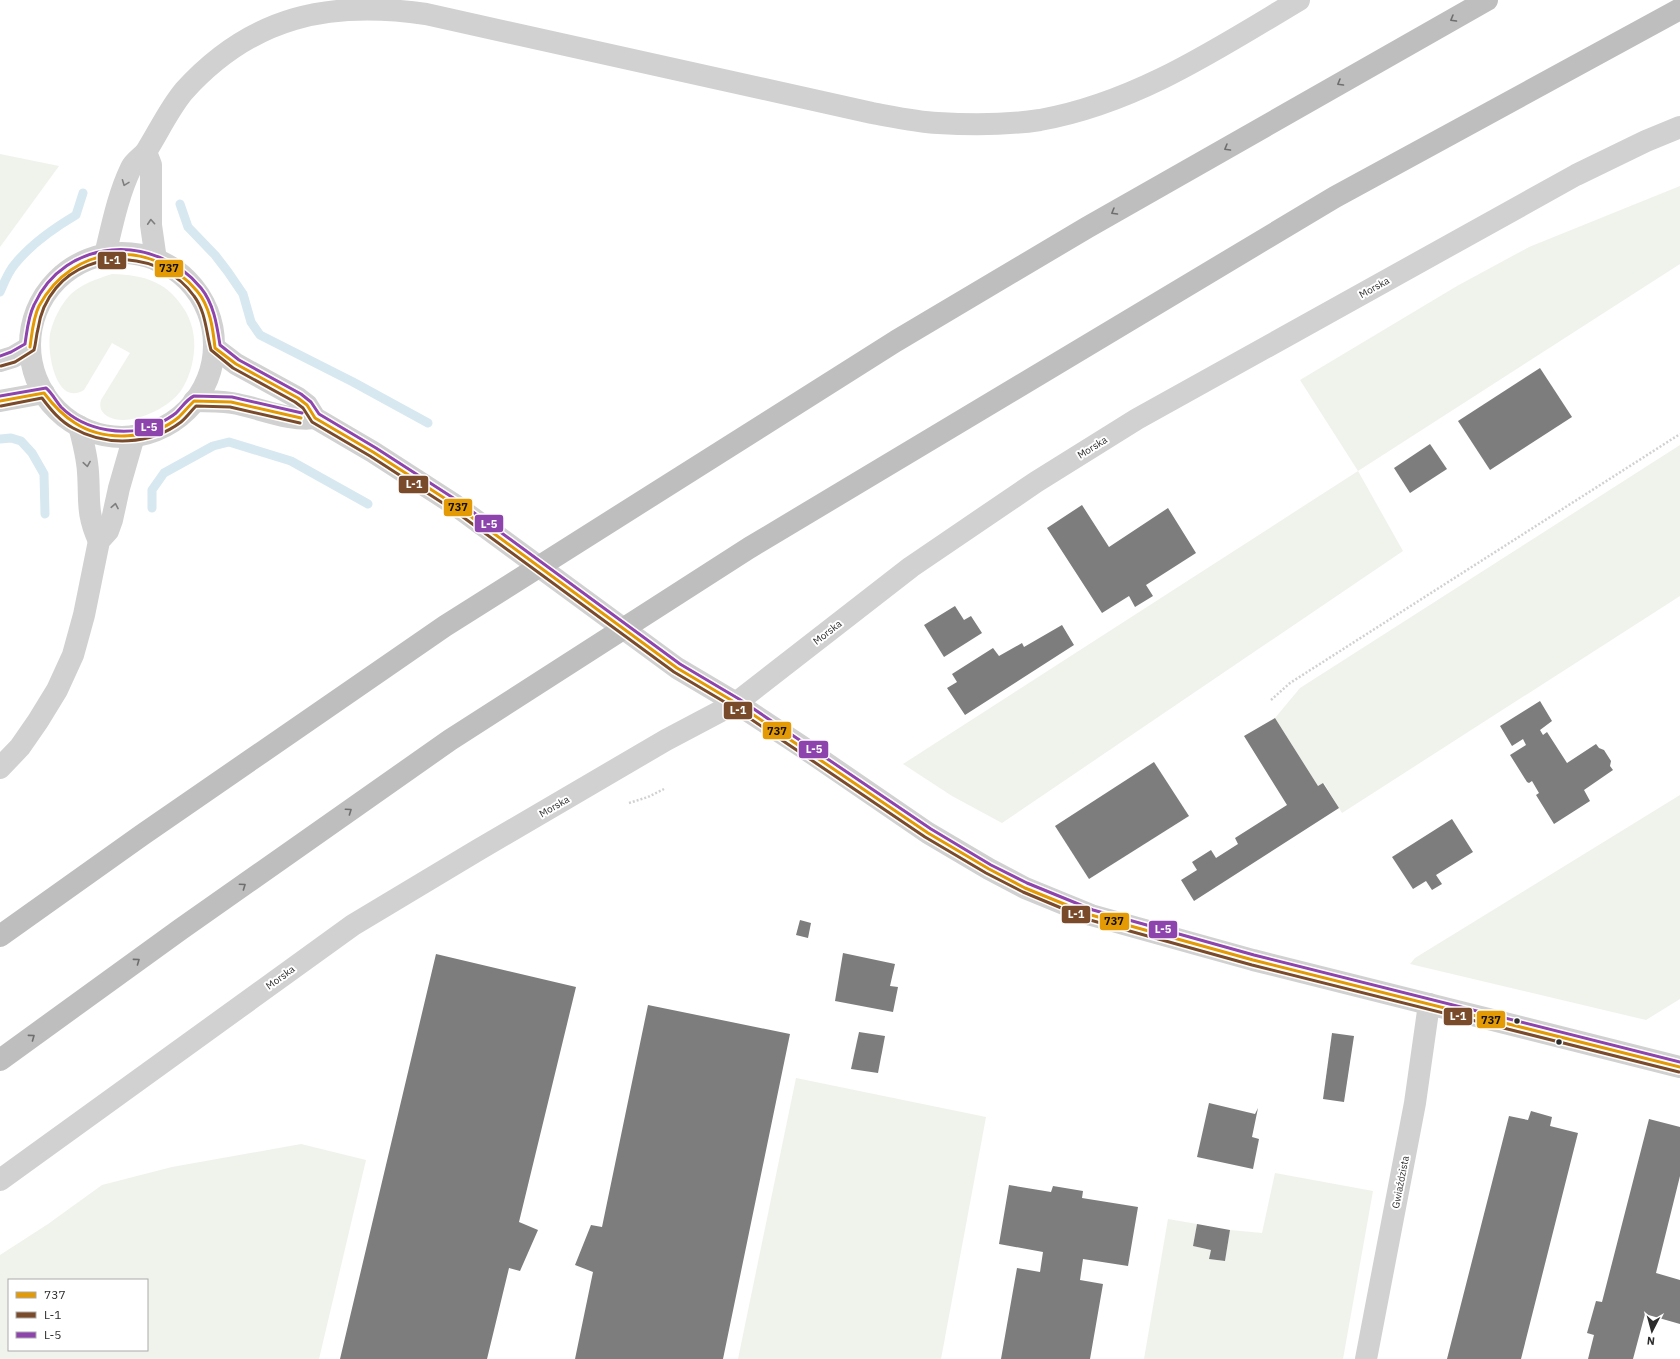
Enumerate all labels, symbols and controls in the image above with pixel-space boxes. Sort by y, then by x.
one-way arrow [1450,15,1457,22]
one-way arrow [1337,79,1344,86]
one-way arrow [1224,143,1231,150]
one-way arrow [122,179,130,187]
one-way arrow [1111,207,1118,215]
one-way arrow [147,218,156,225]
line badge: L-1 [97,251,127,270]
text: L-1 [104,253,121,267]
line badge: 737 [154,259,184,278]
text: 737 [159,261,179,275]
street label: Morska [1357,273,1392,301]
line badge: L-5 [134,418,164,437]
text: L-5 [141,420,158,434]
street label: Morska [1075,433,1110,462]
one-way arrow [82,461,91,467]
line badge: L-1 [398,475,429,494]
text: L-1 [406,477,423,491]
line badge: 737 [443,498,473,517]
text: 737 [448,500,468,514]
one-way arrow [111,503,119,509]
line badge: L-5 [474,514,504,533]
text: L-5 [481,517,498,531]
street label: Morska [810,617,845,648]
line badge: L-1 [723,701,753,720]
text: L-1 [730,703,747,717]
line badge: 737 [762,721,792,740]
text: 737 [767,724,787,738]
line badge: L-5 [798,740,829,759]
text: L-5 [806,742,823,756]
street label: Morska [537,792,572,820]
one-way arrow [345,809,352,816]
one-way arrow [239,883,246,891]
line badge: L-1 [1061,905,1091,924]
text: L-1 [1068,907,1085,921]
line badge: 737 [1099,912,1130,931]
text: 737 [1104,914,1124,928]
line badge: L-5 [1148,920,1178,939]
text: L-5 [1155,922,1172,936]
one-way arrow [133,958,140,966]
street label: Morska [263,962,298,992]
line badge: L-1 [1443,1007,1473,1026]
text: L-1 [1450,1009,1467,1023]
line badge: 737 [1476,1010,1506,1029]
text: 737 [1481,1013,1501,1027]
unlabelled marker [1512,1016,1522,1026]
one-way arrow [27,1035,34,1042]
unlabelled marker [1554,1037,1564,1047]
street label: Gwiaździsta [1389,1154,1412,1210]
legend [8,1279,148,1351]
text: 737 [44,1287,66,1302]
text: L-1 [44,1307,62,1322]
north arrow [1632,1311,1672,1351]
text: L-5 [44,1327,62,1342]
text: N [1646,1334,1656,1348]

